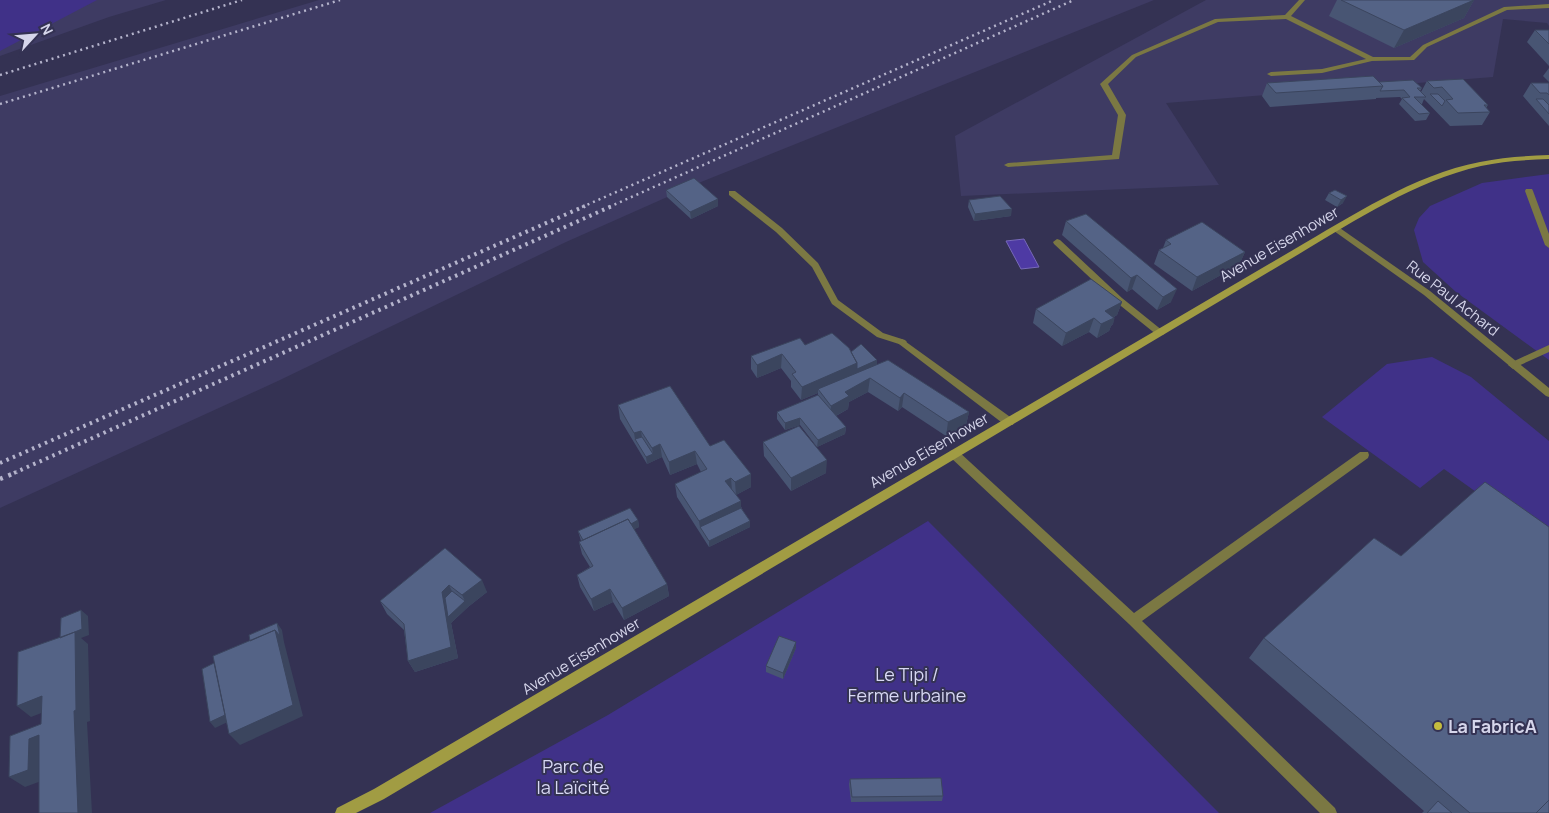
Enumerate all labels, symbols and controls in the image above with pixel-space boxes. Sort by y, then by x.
north arrow [10,10,60,60]
text: N [36,20,58,38]
street label: Avenue Eisenhower [1215,201,1343,287]
street label: Rue Paul Achard [1402,255,1504,341]
street label: Avenue Eisenhower [865,407,993,493]
street label: Avenue Eisenhower [518,612,645,700]
park label: Le Tipi / Ferme urbaine [848,662,966,707]
place label: La FabricA [1448,714,1537,738]
marker: La FabricA [1432,720,1444,732]
park label: Parc de la Laïcité [537,754,609,799]

